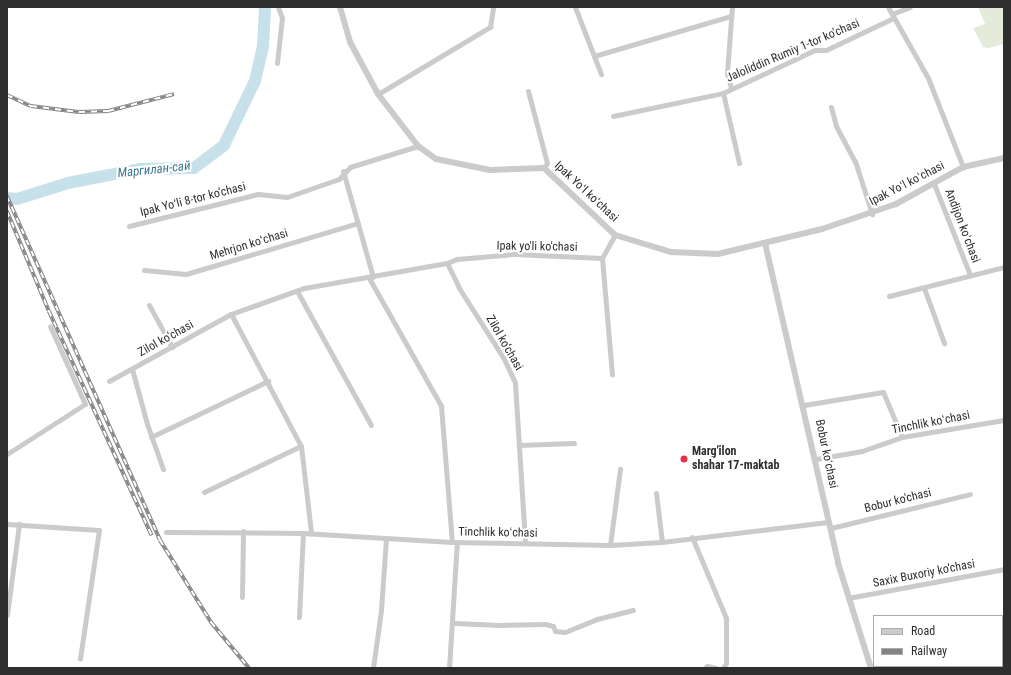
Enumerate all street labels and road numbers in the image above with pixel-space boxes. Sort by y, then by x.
street label: Jaloliddin Rumiy 1-tor koʼchasi [724,16,862,86]
street label: Ipak Yoʻl koʻchasi [551,159,621,225]
street label: Ipak Yoʻl koʻchasi [867,159,947,209]
street label: Ipak Yoʻli 8-tor koʼchasi [139,180,247,220]
street label: Andijon koʻchasi [941,187,983,265]
street label: Mehrjon koʻchasi [208,226,290,264]
street label: Ipak yo'li ko'chasi [496,239,578,255]
street label: Zilol ko‘chasi [482,313,526,373]
street label: Zilol ko‘chasi [136,318,196,360]
street label: Tinchlik koʻchasi [891,408,971,438]
street label: Bobur koʻchasi [812,418,840,490]
street label: Bobur ko'chasi [863,486,933,516]
street label: Tinchlik koʻchasi [458,525,538,541]
street label: Saxix Buxoriy ko‘chasi [872,557,976,591]

